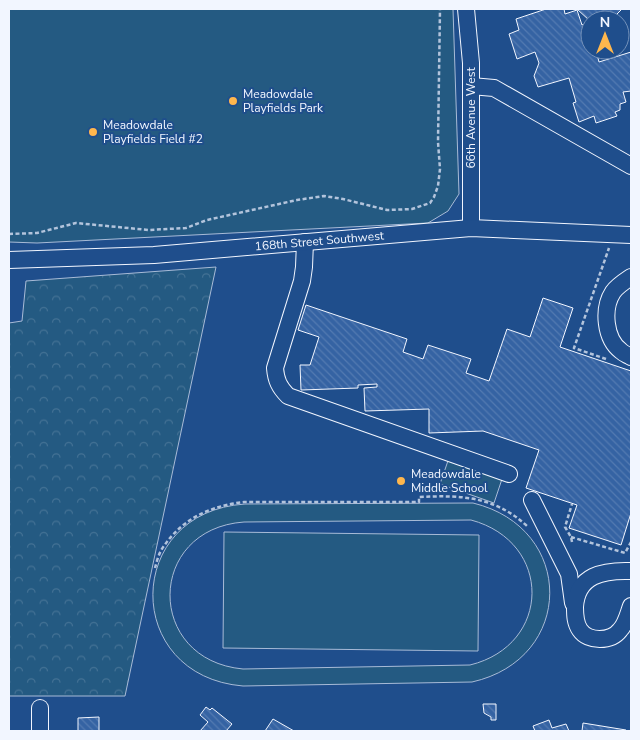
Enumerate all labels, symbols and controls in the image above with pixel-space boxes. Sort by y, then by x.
north arrow [580,10,630,60]
text: N [600,13,610,32]
street label: 66th Avenue West [463,67,479,169]
place label: Meadowdale Playfields Park [243,86,324,116]
marker: Meadowdale Playfields Park [227,95,239,107]
place label: Meadowdale Playfields Field #2 [103,117,203,147]
marker: Meadowdale Playfields Field #2 [87,126,99,138]
street label: 168th Street Southwest [254,227,385,254]
place label: Meadowdale Middle School [411,466,488,496]
marker: Meadowdale Middle School [395,475,407,487]

